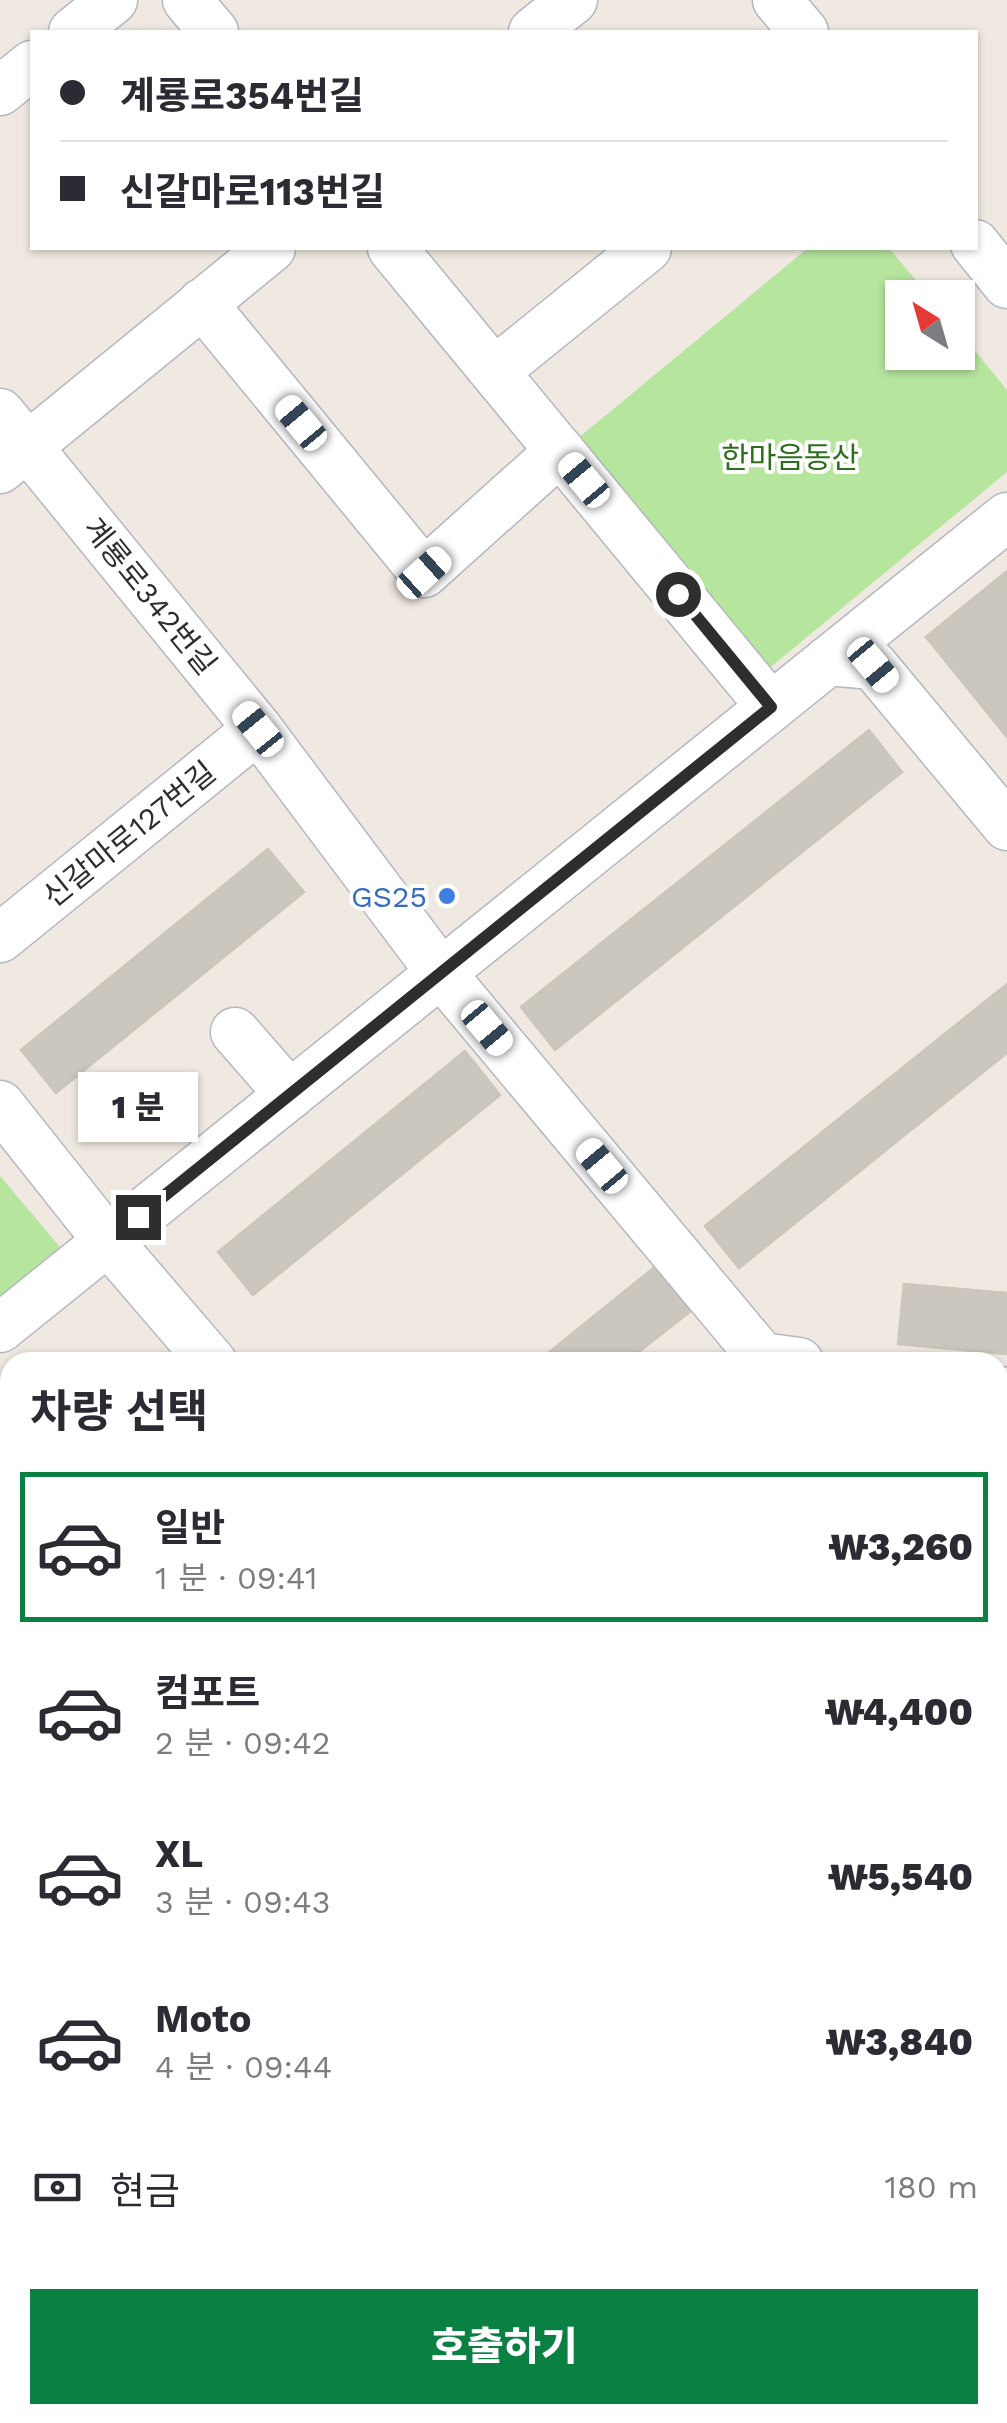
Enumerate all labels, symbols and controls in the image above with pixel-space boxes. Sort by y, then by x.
text: 계룡로354번길 [120,74,364,118]
text: 신갈마로113번길 [120,170,385,214]
north arrow [885,280,975,370]
map controls [885,280,975,370]
car [270,390,332,456]
park label: 한마음동산 [721,440,859,475]
car [553,447,615,513]
street label: 계룡로342번길 [76,511,224,681]
car [392,542,456,604]
route start [656,572,701,617]
car [842,632,904,698]
car [227,696,289,762]
street label: 신갈마로127번길 [36,754,222,914]
place label: GS25 [351,879,427,914]
marker: GS25 [436,885,458,907]
car [456,995,518,1061]
callout: 1 분 [78,1072,198,1142]
text: 1 분 [112,1088,164,1126]
car [571,1133,633,1199]
route end [116,1195,161,1240]
text: 차량 선택 [30,1385,208,1438]
icon: car [35,1502,125,1592]
text: 일반 [155,1506,225,1550]
text: ₩3,260 [828,1525,973,1569]
text: 1 분 · 09:41 [155,1559,318,1597]
icon: car [35,1667,125,1757]
text: 컴포트 [155,1671,260,1715]
text: ₩4,400 [824,1690,973,1734]
text: 2 분 · 09:42 [155,1724,330,1762]
icon: car [35,1832,125,1922]
text: XL [155,1832,203,1876]
text: ₩5,540 [828,1855,973,1899]
text: 3 분 · 09:43 [155,1883,330,1921]
icon: car [35,1997,125,2087]
text: Moto [155,1997,251,2041]
text: ₩3,840 [825,2020,973,2064]
text: 4 분 · 09:44 [155,2048,332,2086]
icon: cash [30,2160,85,2215]
text: 180 m [884,2168,978,2206]
text: 현금 [110,2169,180,2213]
button: 호출하기 [30,2289,978,2404]

